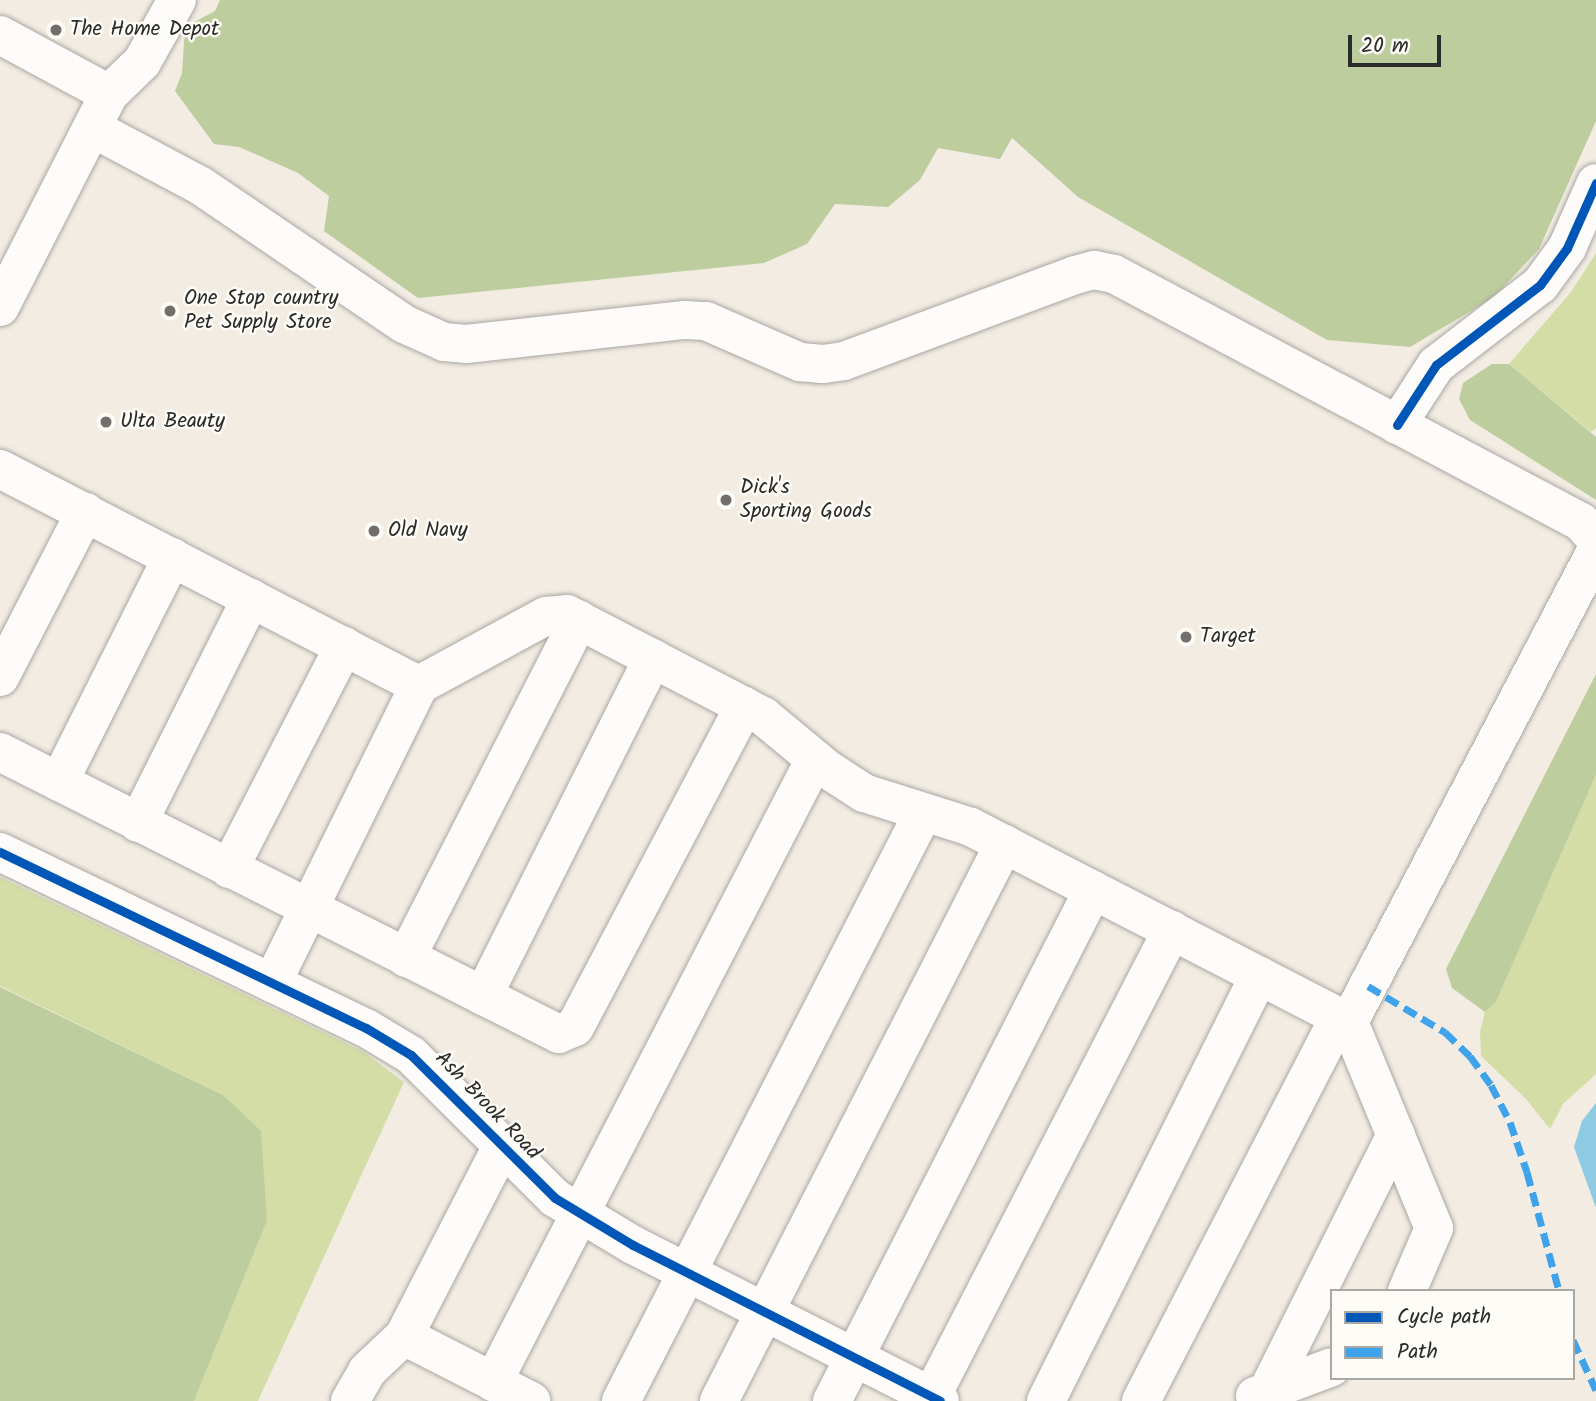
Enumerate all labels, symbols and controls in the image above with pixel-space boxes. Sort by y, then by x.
place label: The Home Depot [70,17,219,43]
scale bar [1351,21,1444,65]
marker: The Home Depot [48,22,64,38]
text: 20 m [1361,30,1409,63]
place label: One Stop country Pet Supply Store [184,286,338,336]
marker: One Stop country Pet Supply Store [162,303,178,319]
place label: Ulta Beauty [120,409,225,435]
marker: Ulta Beauty [98,414,114,430]
place label: Dick's Sporting Goods [740,475,872,525]
marker: Dick's Sporting Goods [718,492,734,508]
place label: Old Navy [388,518,468,544]
marker: Old Navy [366,523,382,539]
place label: Target [1200,624,1256,650]
marker: Target [1178,629,1194,645]
street label: Ash Brook Road [429,1046,545,1166]
legend [1330,1289,1575,1380]
text: Cycle path [1397,1301,1491,1334]
text: Path [1397,1336,1438,1369]

